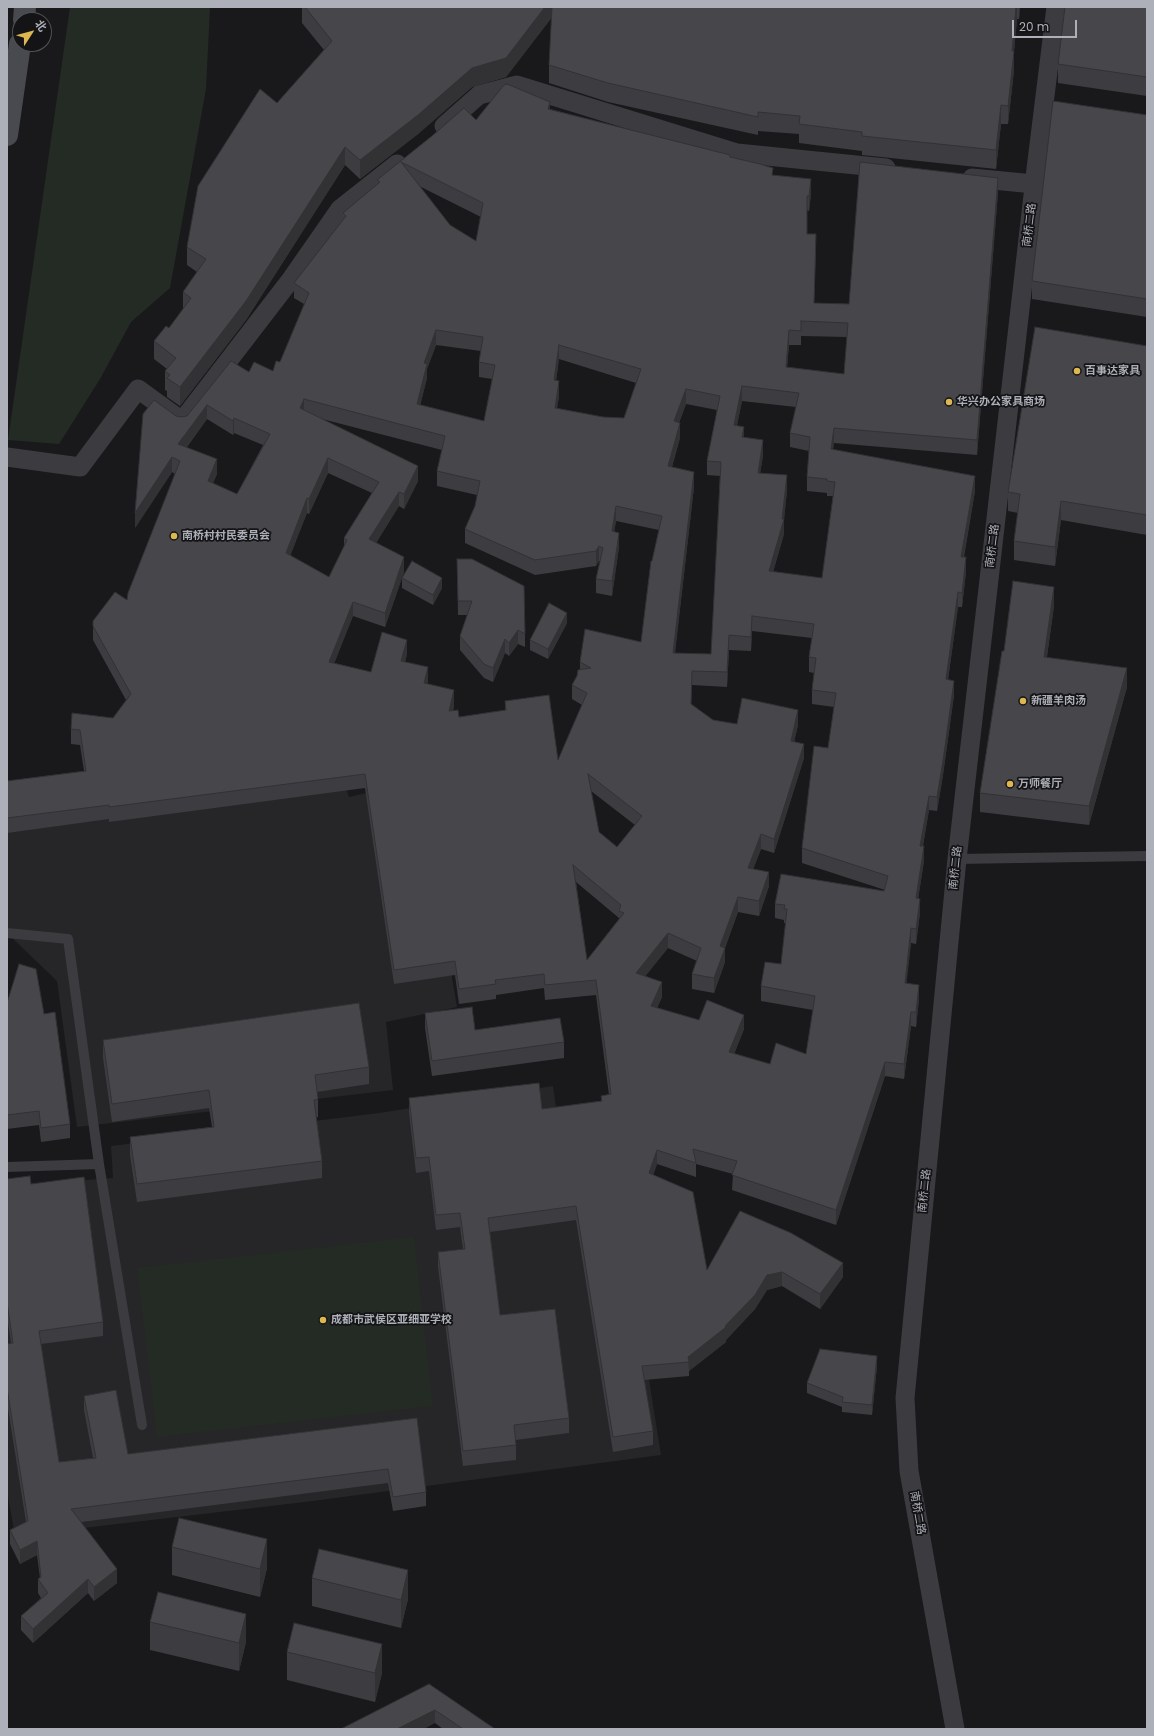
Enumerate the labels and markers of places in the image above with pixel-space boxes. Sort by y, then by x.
place label: 百事达家具 [1085,364,1140,378]
marker: 百事达家具 [1072,366,1082,376]
place label: 华兴办公家具商场 [957,395,1045,409]
marker: 华兴办公家具商场 [944,397,954,407]
place label: 南桥村村民委员会 [182,529,270,543]
marker: 南桥村村民委员会 [169,531,179,541]
place label: 新疆羊肉汤 [1031,694,1086,708]
marker: 新疆羊肉汤 [1018,696,1028,706]
place label: 万师餐厅 [1018,777,1062,791]
marker: 万师餐厅 [1005,779,1015,789]
place label: 成都市武侯区亚细亚学校 [331,1313,452,1327]
marker: 成都市武侯区亚细亚学校 [318,1315,328,1325]

